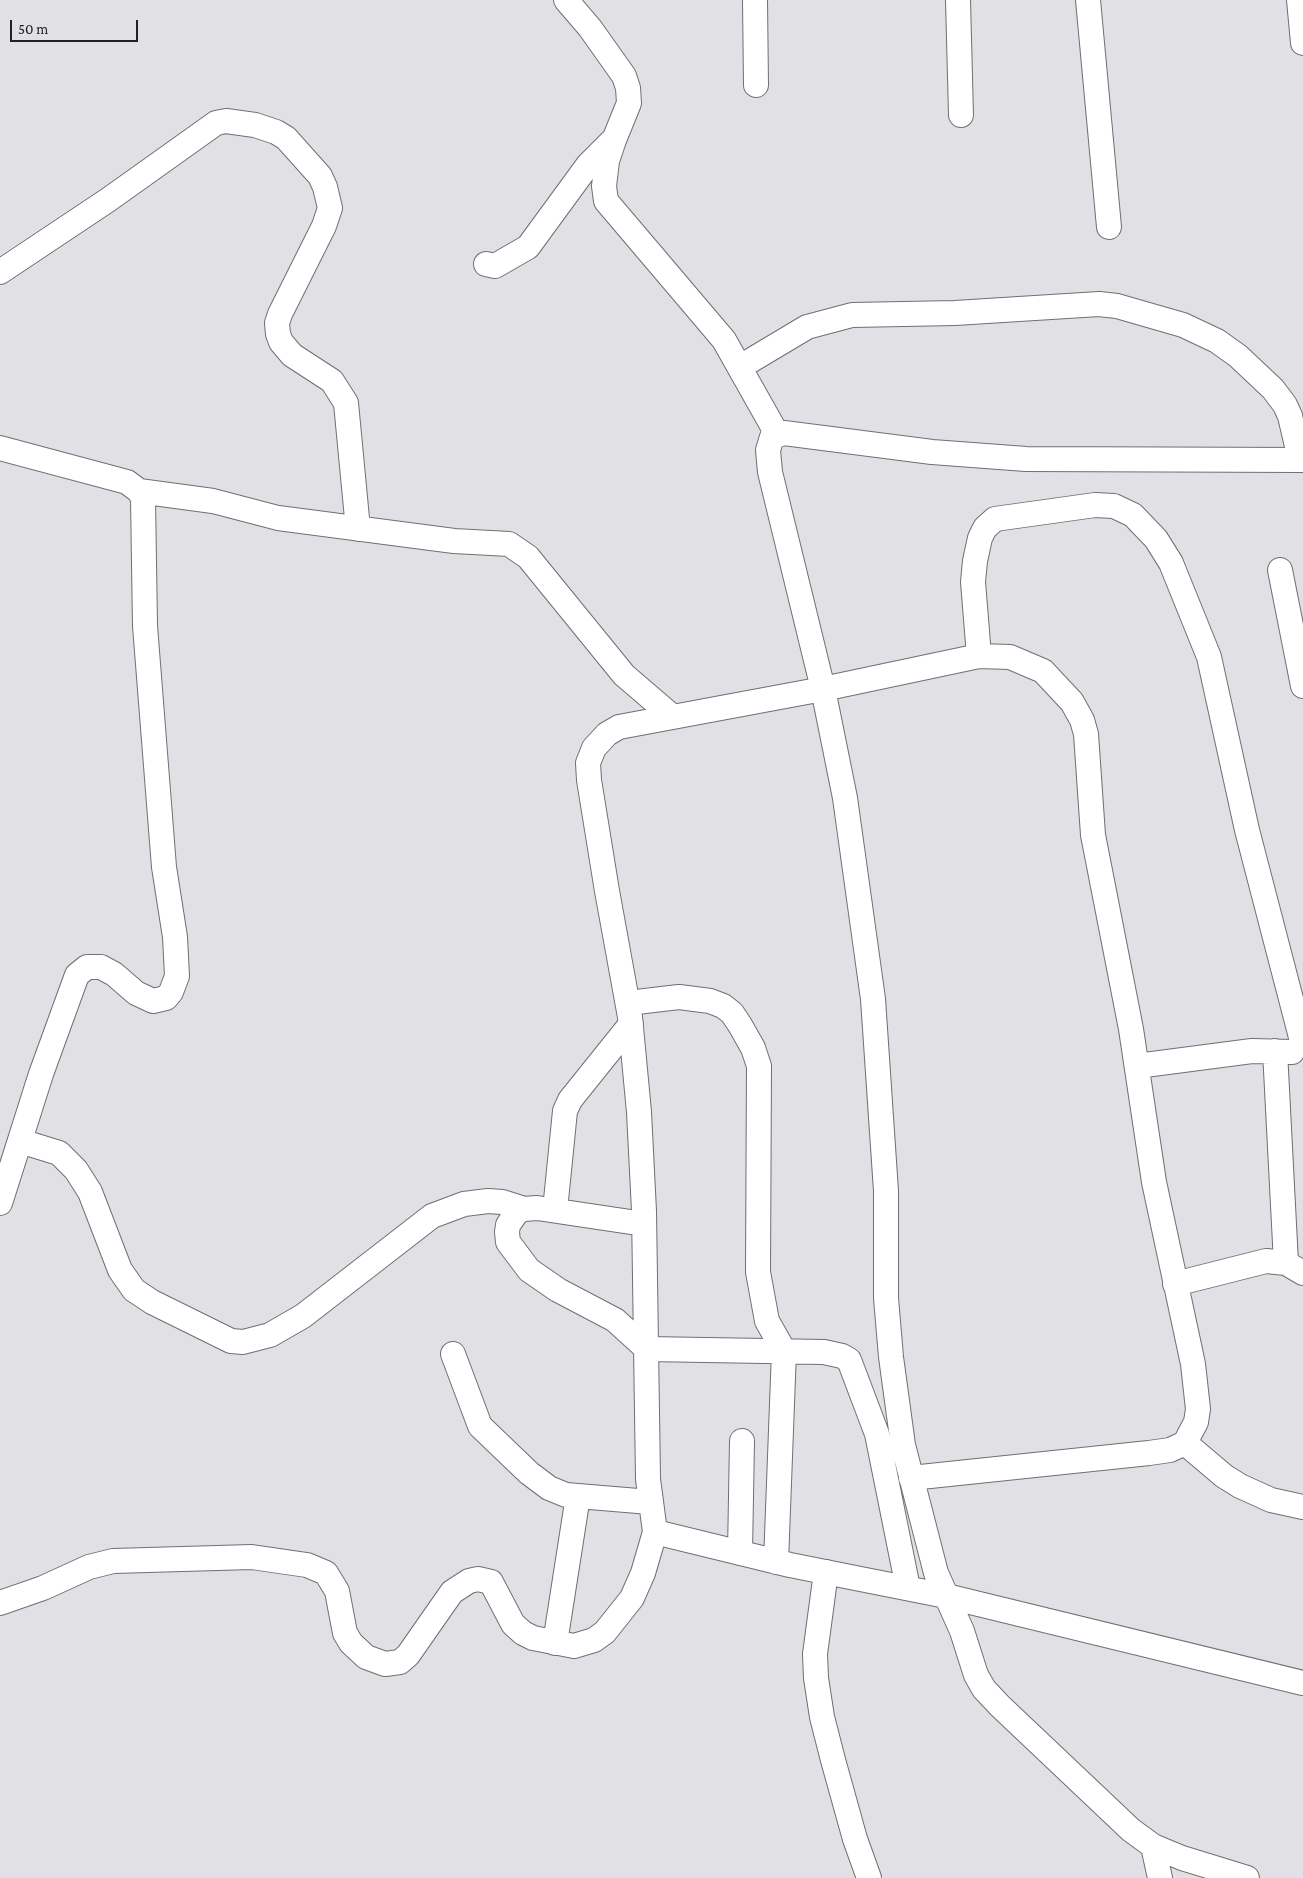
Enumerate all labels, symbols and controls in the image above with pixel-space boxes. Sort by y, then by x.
scale bar [12,10,140,42]
text: 50 m [18,21,48,37]

